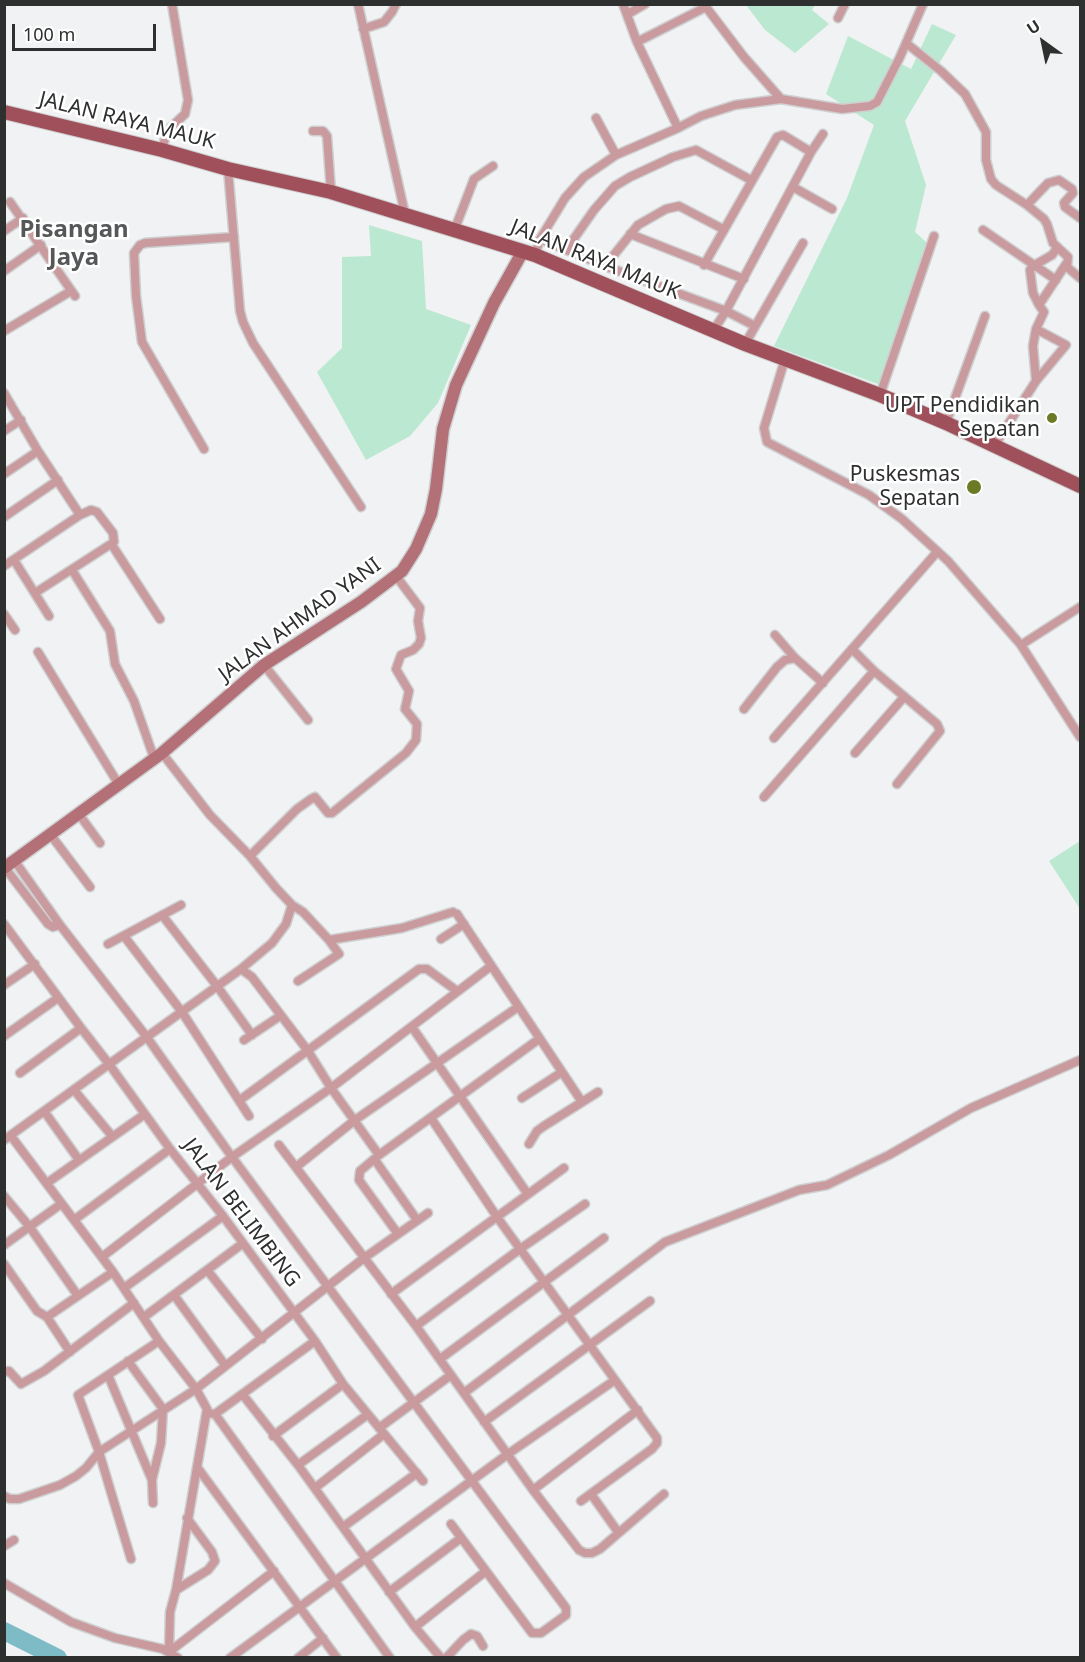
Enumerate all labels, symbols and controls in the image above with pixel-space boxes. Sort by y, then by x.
scale bar [15,12,159,50]
north arrow [1013,12,1073,72]
text: U [1022,14,1044,39]
text: 100 m [23,22,75,46]
street label: JALAN RAYA MAUK [36,87,218,155]
street label: JALAN RAYA MAUK [507,215,683,305]
district label: Pisangan Jaya [19,216,129,272]
place label: UPT Pendidikan Sepatan [885,393,1040,443]
marker: UPT Pendidikan Sepatan [1045,411,1059,425]
place label: Puskesmas Sepatan [850,462,960,512]
marker: Puskesmas Sepatan [965,478,983,496]
street label: JALAN AHMAD YANI [214,553,386,687]
street label: JALAN BELIMBING [177,1134,305,1292]

